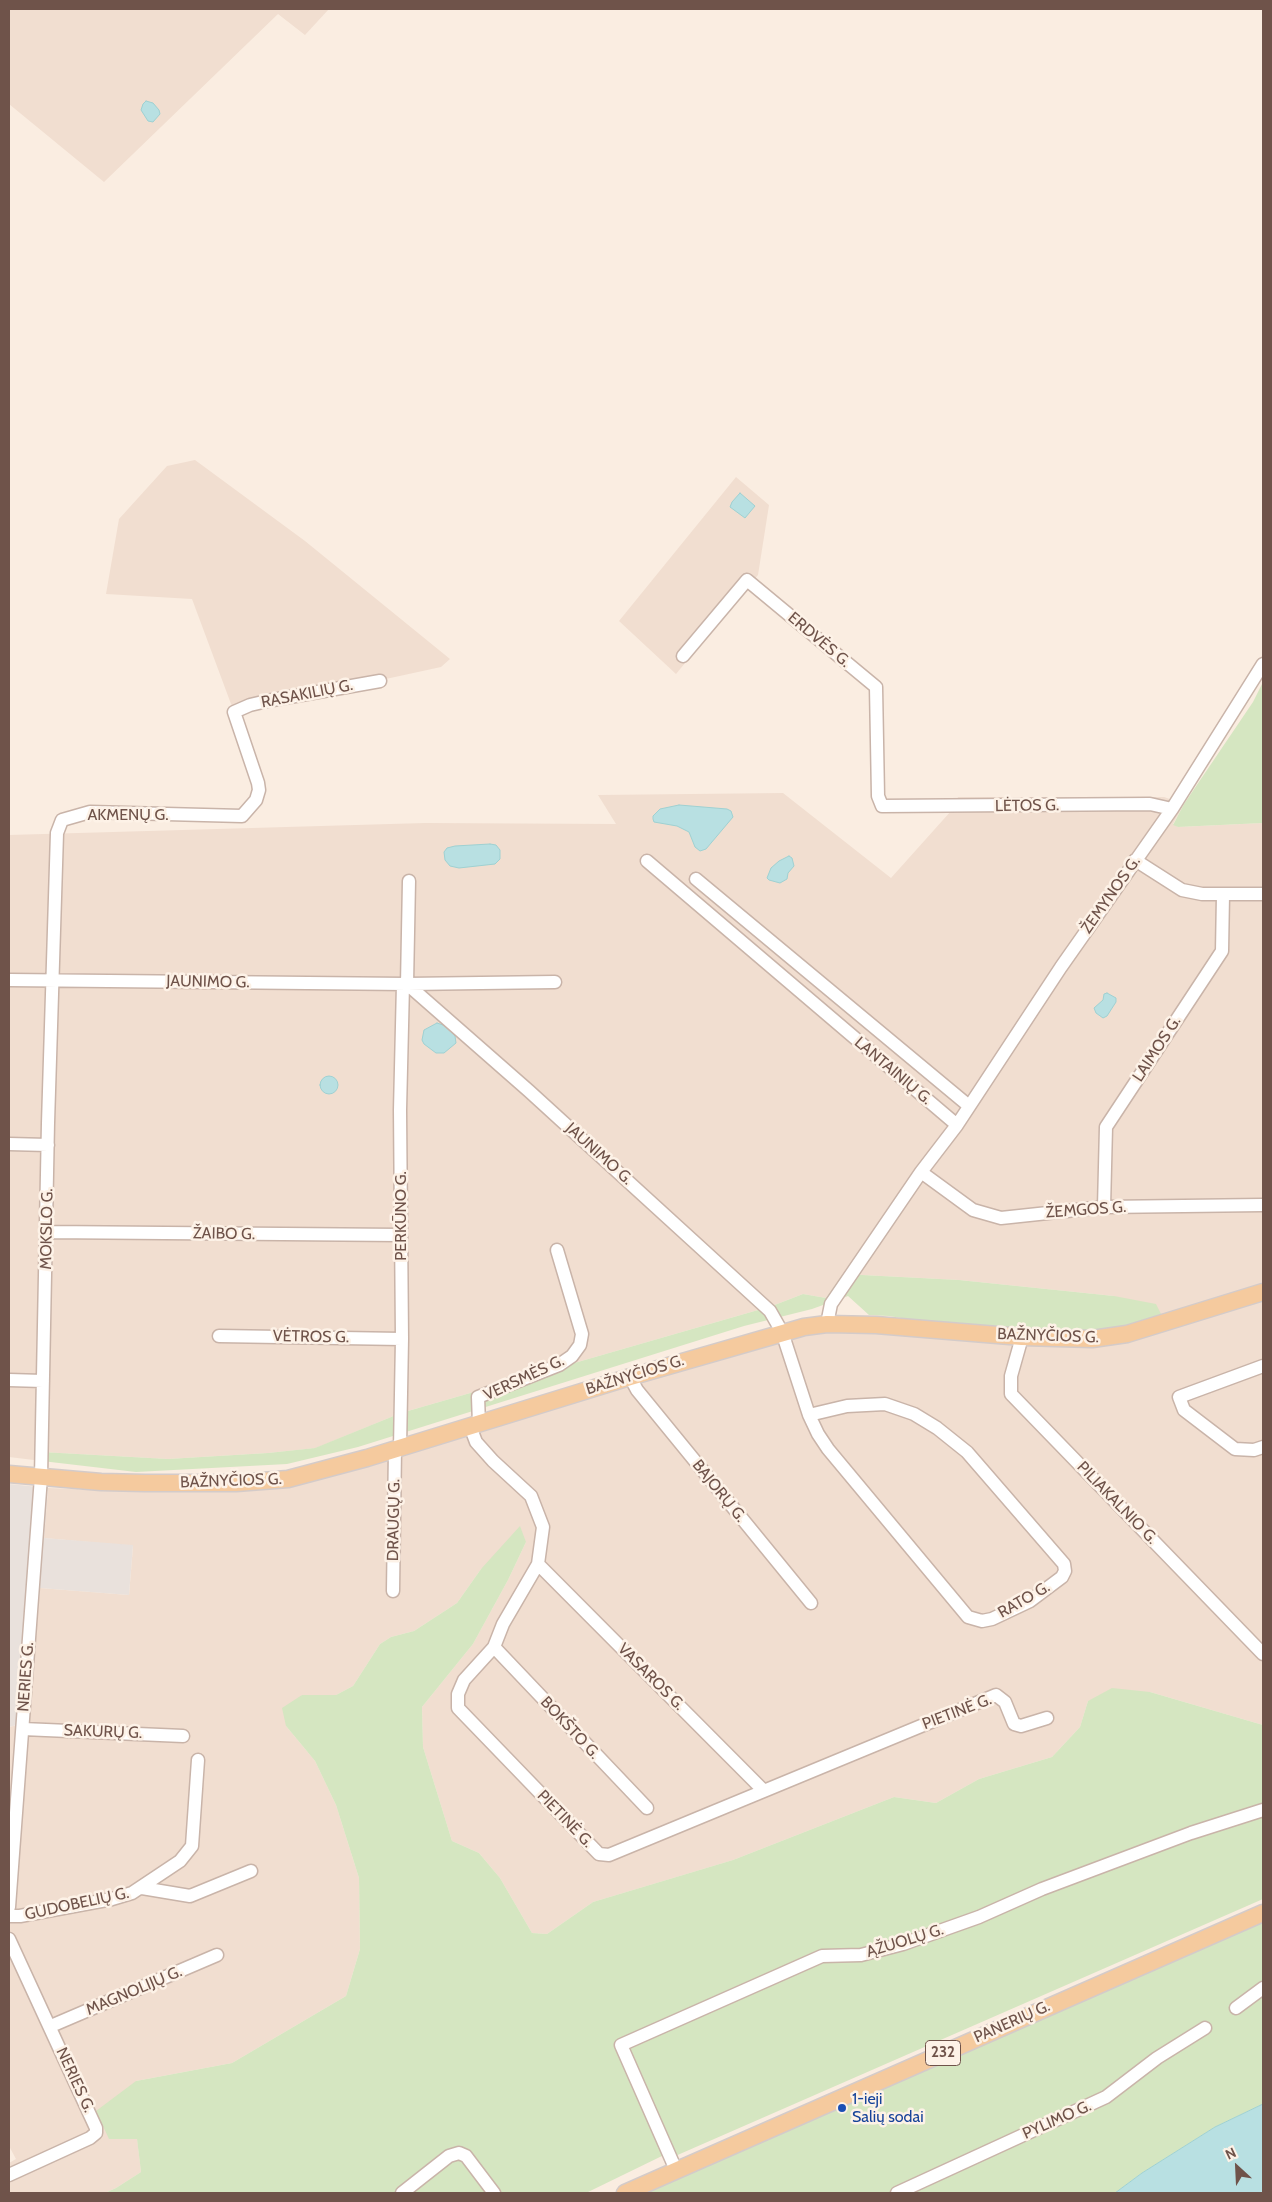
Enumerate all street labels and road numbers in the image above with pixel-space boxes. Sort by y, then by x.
street label: ERDVĖS G. [784,608,854,672]
street label: RASAKILIŲ G. [259,676,355,712]
street label: LĖTOS G. [995,796,1059,816]
street label: AKMENŲ G. [87,805,169,825]
street label: ŽEMYNOS G. [1077,853,1145,937]
street label: JAUNIMO G. [166,972,250,992]
street label: LAIMOS G. [1129,1013,1185,1085]
street label: LANTAINIŲ G. [850,1033,936,1109]
street label: JAUNIMO G. [562,1119,636,1189]
street label: PERKŪNO G. [391,1171,411,1261]
street label: MOKSLO G. [37,1188,57,1270]
street label: ŽEMGOS G. [1045,1198,1127,1222]
street label: ŽAIBO G. [193,1224,255,1244]
street label: BAŽNYČIOS G. [997,1325,1099,1347]
street label: VĖTROS G. [273,1327,349,1347]
street label: VERSMĖS G. [481,1351,567,1405]
street label: BAŽNYČIOS G. [584,1351,686,1399]
street label: BAJORŲ G. [688,1456,750,1526]
street label: PILIAKALNIO G. [1073,1458,1161,1548]
street label: BAŽNYČIOS G. [180,1470,282,1492]
street label: DRAUGŲ G. [384,1479,404,1561]
street label: RATO G. [995,1577,1053,1623]
street label: VASAROS G. [613,1639,689,1715]
street label: NERIES G. [14,1642,38,1712]
street label: PIETINĖ G. [920,1690,994,1734]
street label: BOKŠTO G. [536,1693,604,1763]
street label: SAKURŲ G. [63,1721,143,1743]
street label: PIETINĖ G. [533,1786,597,1852]
street label: GUDOBELIŲ G. [23,1884,131,1924]
street label: ĄŽUOLŲ G. [864,1920,946,1962]
street label: MAGNOLIJŲ G. [83,1962,185,2020]
street label: PANERIŲ G. [971,1997,1053,2047]
road number: 232 [926,2040,960,2066]
street label: NERIES G. [52,2044,98,2116]
street label: PYLIMO G. [1020,2096,1094,2144]

